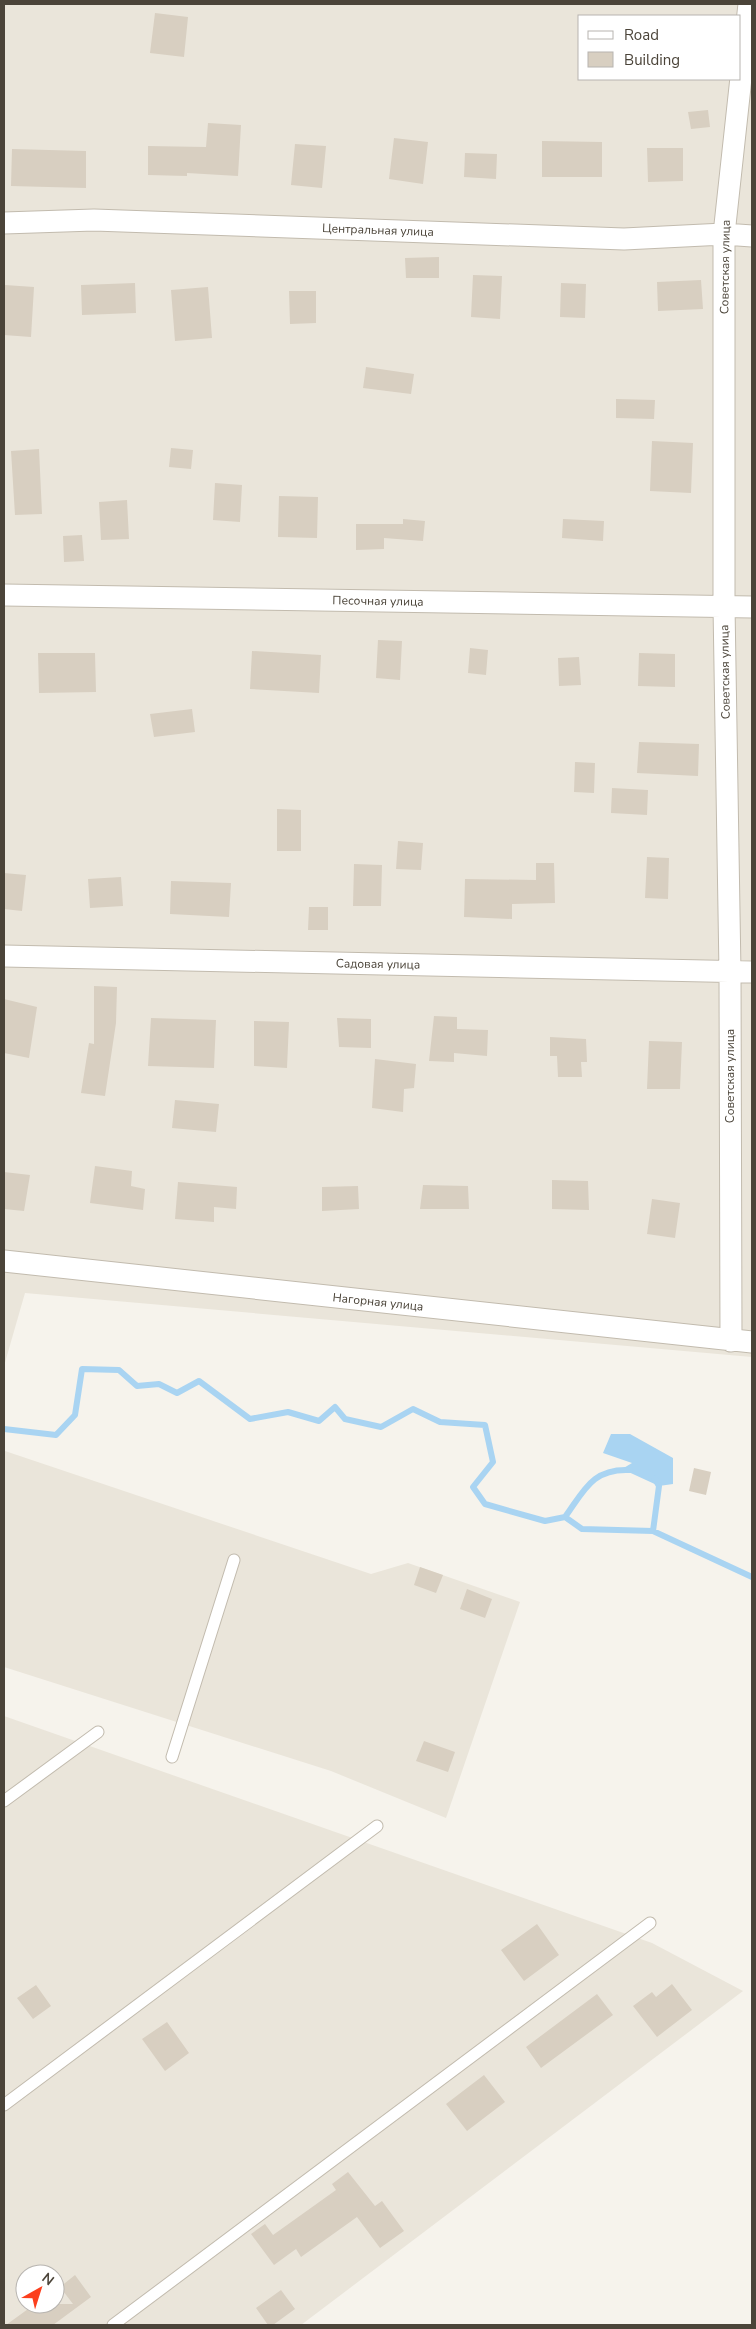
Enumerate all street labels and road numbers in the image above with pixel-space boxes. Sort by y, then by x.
street label: Центральная улица [322,220,434,240]
street label: Советская улица [716,220,734,314]
street label: Песочная улица [332,592,424,610]
street label: Советская улица [716,625,734,719]
street label: Садовая улица [336,955,420,973]
street label: Советская улица [722,1029,738,1123]
street label: Нагорная улица [332,1289,424,1315]

